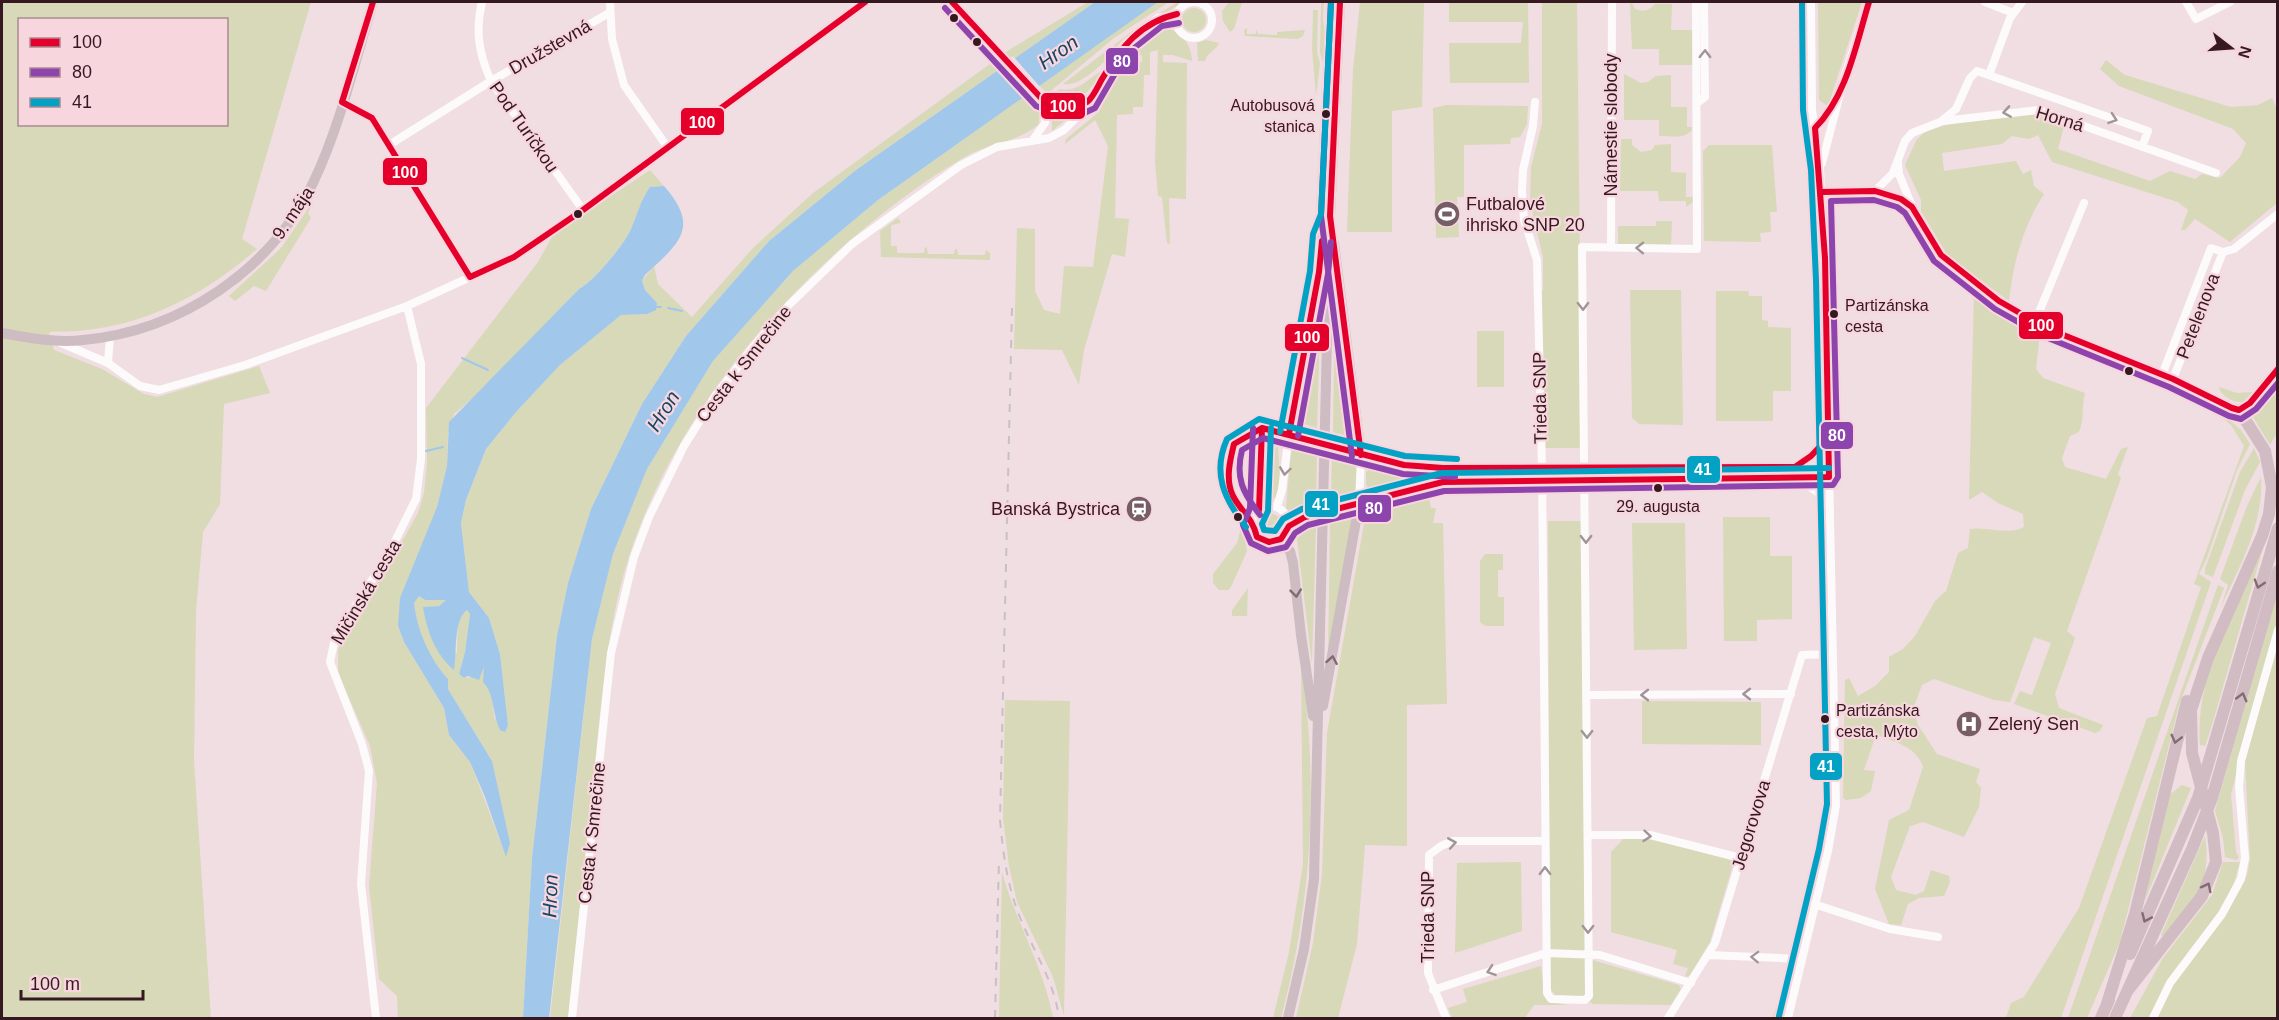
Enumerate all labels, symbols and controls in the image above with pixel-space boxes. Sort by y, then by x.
unlabelled marker [948,12,960,24]
street label: Družstevná [506,15,595,78]
legend [18,18,228,126]
north arrow [2201,18,2261,78]
water label: Hron [1034,31,1082,73]
text: 100 [72,32,102,52]
unlabelled marker [971,36,983,48]
text: N [2235,44,2255,60]
line badge: 80 [1105,47,1139,75]
one-way arrow [1699,50,1711,59]
text: 80 [1113,53,1131,70]
street label: Námestie slobody [1601,53,1621,197]
text: 80 [72,62,92,82]
street label: Pod Turíčkou [485,78,563,176]
text: 41 [72,92,92,112]
line badge: 100 [1040,92,1086,120]
place label: Autobusová stanica [1230,97,1315,135]
text: 100 [1050,98,1076,115]
street label: Horná [2034,102,2087,136]
one-way arrow [2002,105,2012,118]
line badge: 100 [680,107,725,136]
marker: Autobusová stanica [1320,108,1332,120]
one-way arrow [2107,112,2118,125]
text: 100 [689,114,715,131]
line badge: 100 [382,157,428,186]
text: 100 [392,164,418,181]
street label: 9. mája [268,182,318,243]
place label: Futbalové ihrisko SNP 20 [1466,194,1585,235]
sports icon: Futbalové ihrisko SNP 20 [1432,199,1462,229]
unlabelled marker [572,208,584,220]
one-way arrow [1635,242,1644,254]
street label: Petelenova [2173,269,2224,362]
place label: Partizánska cesta [1845,297,1929,335]
one-way arrow [1577,301,1589,310]
street label: Cesta k Smrečine [692,302,796,426]
marker: Partizánska cesta [1828,308,1840,320]
line badge: 100 [2018,311,2064,340]
text: 100 [2028,317,2054,334]
line badge: 100 [1284,323,1330,352]
text: 100 [1294,329,1320,346]
street label: Trieda SNP [1529,352,1551,444]
unlabelled marker [2123,365,2135,377]
water label: Hron [642,387,684,435]
line badge: 80 [1820,421,1854,450]
text: 80 [1828,427,1846,444]
line badge: 41 [1686,455,1721,484]
text: 41 [1694,461,1712,478]
one-way arrow [1279,466,1291,476]
marker: 29. augusta [1652,482,1664,494]
line badge: 41 [1304,490,1339,518]
station icon: Banská Bystrica [1124,494,1154,524]
line badge: 80 [1357,494,1392,523]
text: 41 [1312,496,1330,513]
place label: 29. augusta [1616,498,1700,515]
place label: Banská Bystrica [991,499,1121,519]
text: 80 [1365,500,1383,517]
unlabelled marker [1232,511,1244,523]
one-way arrow [1580,534,1592,543]
street label: Mičinská cesta [327,535,405,648]
one-way arrow [2254,578,2266,589]
one-way arrow [1289,589,1302,598]
one-way arrow [1325,656,1337,665]
one-way arrow [1742,688,1751,701]
one-way arrow [1640,689,1649,701]
one-way arrow [2235,692,2248,702]
place label: Partizánska cesta, Mýto [1836,702,1920,740]
hospital icon: Zelený Sen [1954,709,1984,739]
marker: Partizánska cesta, Mýto [1819,713,1831,725]
place label: Zelený Sen [1988,714,2079,734]
one-way arrow [1581,729,1593,738]
one-way arrow [2171,733,2183,744]
line badge: 41 [1809,752,1843,781]
text: 41 [1817,758,1835,775]
street label: Cesta k Smrečine [575,761,609,905]
street label: Jegorovova [1728,777,1774,872]
one-way arrow [1642,829,1651,842]
one-way arrow [1447,837,1457,850]
one-way arrow [1539,866,1551,875]
street label: Trieda SNP [1418,871,1438,963]
water label: Hron [538,874,562,918]
one-way arrow [2200,882,2212,893]
one-way arrow [2141,911,2153,922]
one-way arrow [1582,924,1594,933]
one-way arrow [1750,951,1759,964]
scale bar [21,963,142,1001]
one-way arrow [1486,964,1496,977]
text: 100 m [30,974,80,994]

